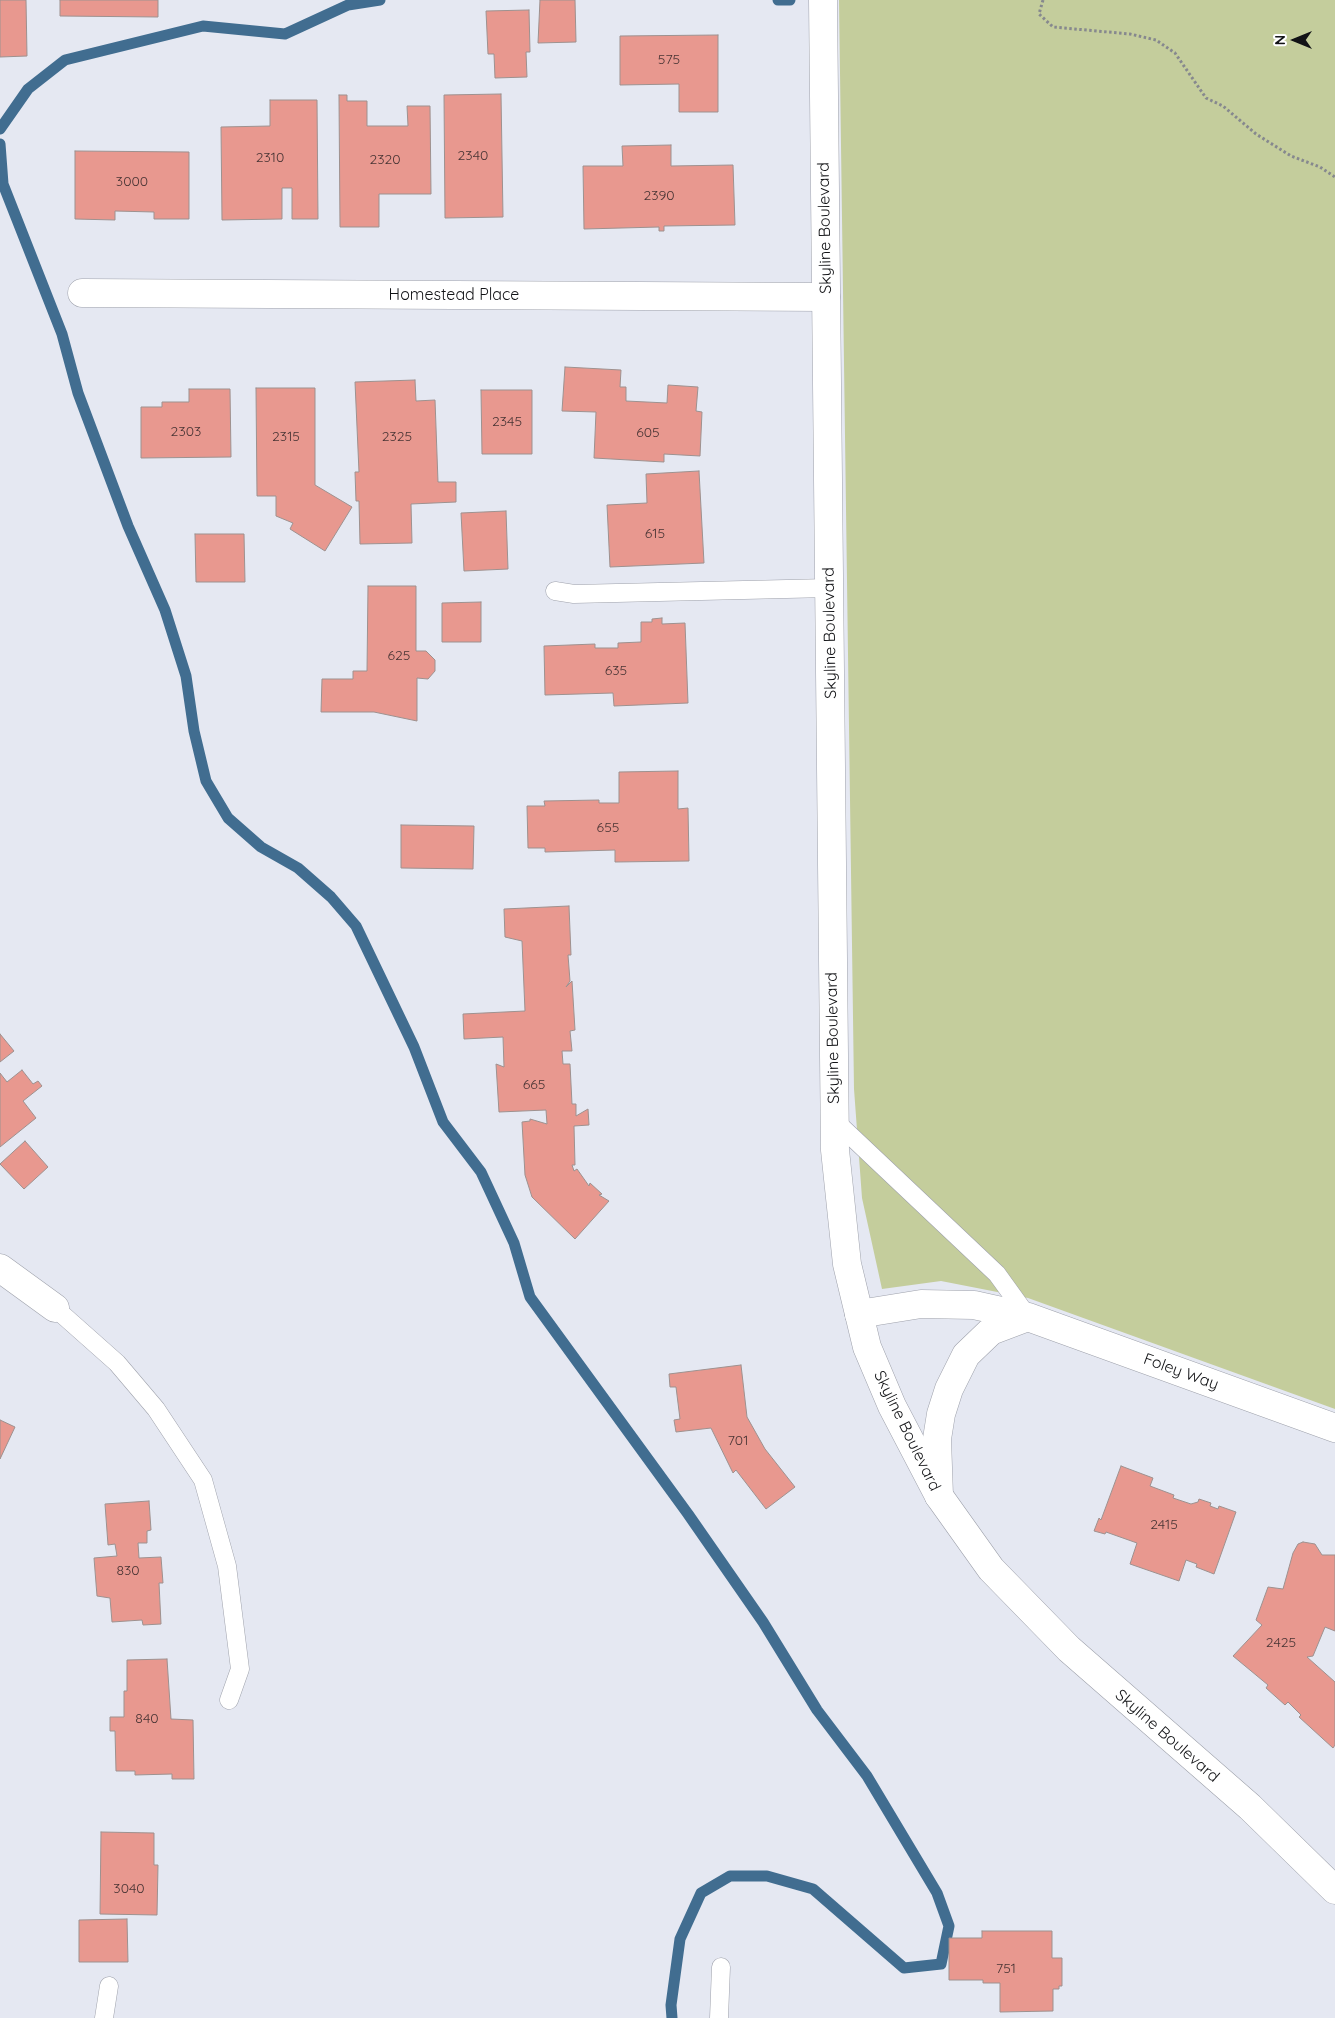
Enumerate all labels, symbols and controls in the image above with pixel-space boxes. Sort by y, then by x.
north arrow [1270,15,1320,65]
text: N [1271,35,1289,45]
house number: 575 [658,52,680,68]
house number: 2340 [458,148,488,164]
house number: 2310 [256,150,284,166]
house number: 2320 [369,152,401,168]
street label: Skyline Boulevard [814,162,836,294]
house number: 3000 [116,174,148,190]
house number: 2390 [643,188,675,204]
street label: Homestead Place [389,285,519,305]
house number: 2345 [492,414,522,430]
house number: 2303 [171,424,201,440]
house number: 605 [636,425,660,441]
house number: 2315 [272,429,300,445]
house number: 2325 [382,429,412,445]
house number: 615 [645,526,665,542]
street label: Skyline Boulevard [819,567,841,699]
house number: 625 [388,648,410,664]
house number: 635 [605,663,627,679]
house number: 655 [597,820,619,836]
street label: Skyline Boulevard [822,972,844,1104]
house number: 665 [523,1077,545,1093]
street label: Foley Way [1141,1350,1221,1394]
street label: Skyline Boulevard [870,1368,944,1494]
house number: 701 [728,1433,748,1449]
house number: 2415 [1150,1517,1178,1533]
house number: 830 [116,1563,140,1579]
house number: 2425 [1266,1635,1296,1651]
street label: Skyline Boulevard [1111,1686,1223,1786]
house number: 840 [135,1711,159,1727]
house number: 3040 [113,1881,145,1897]
house number: 751 [996,1961,1016,1977]

